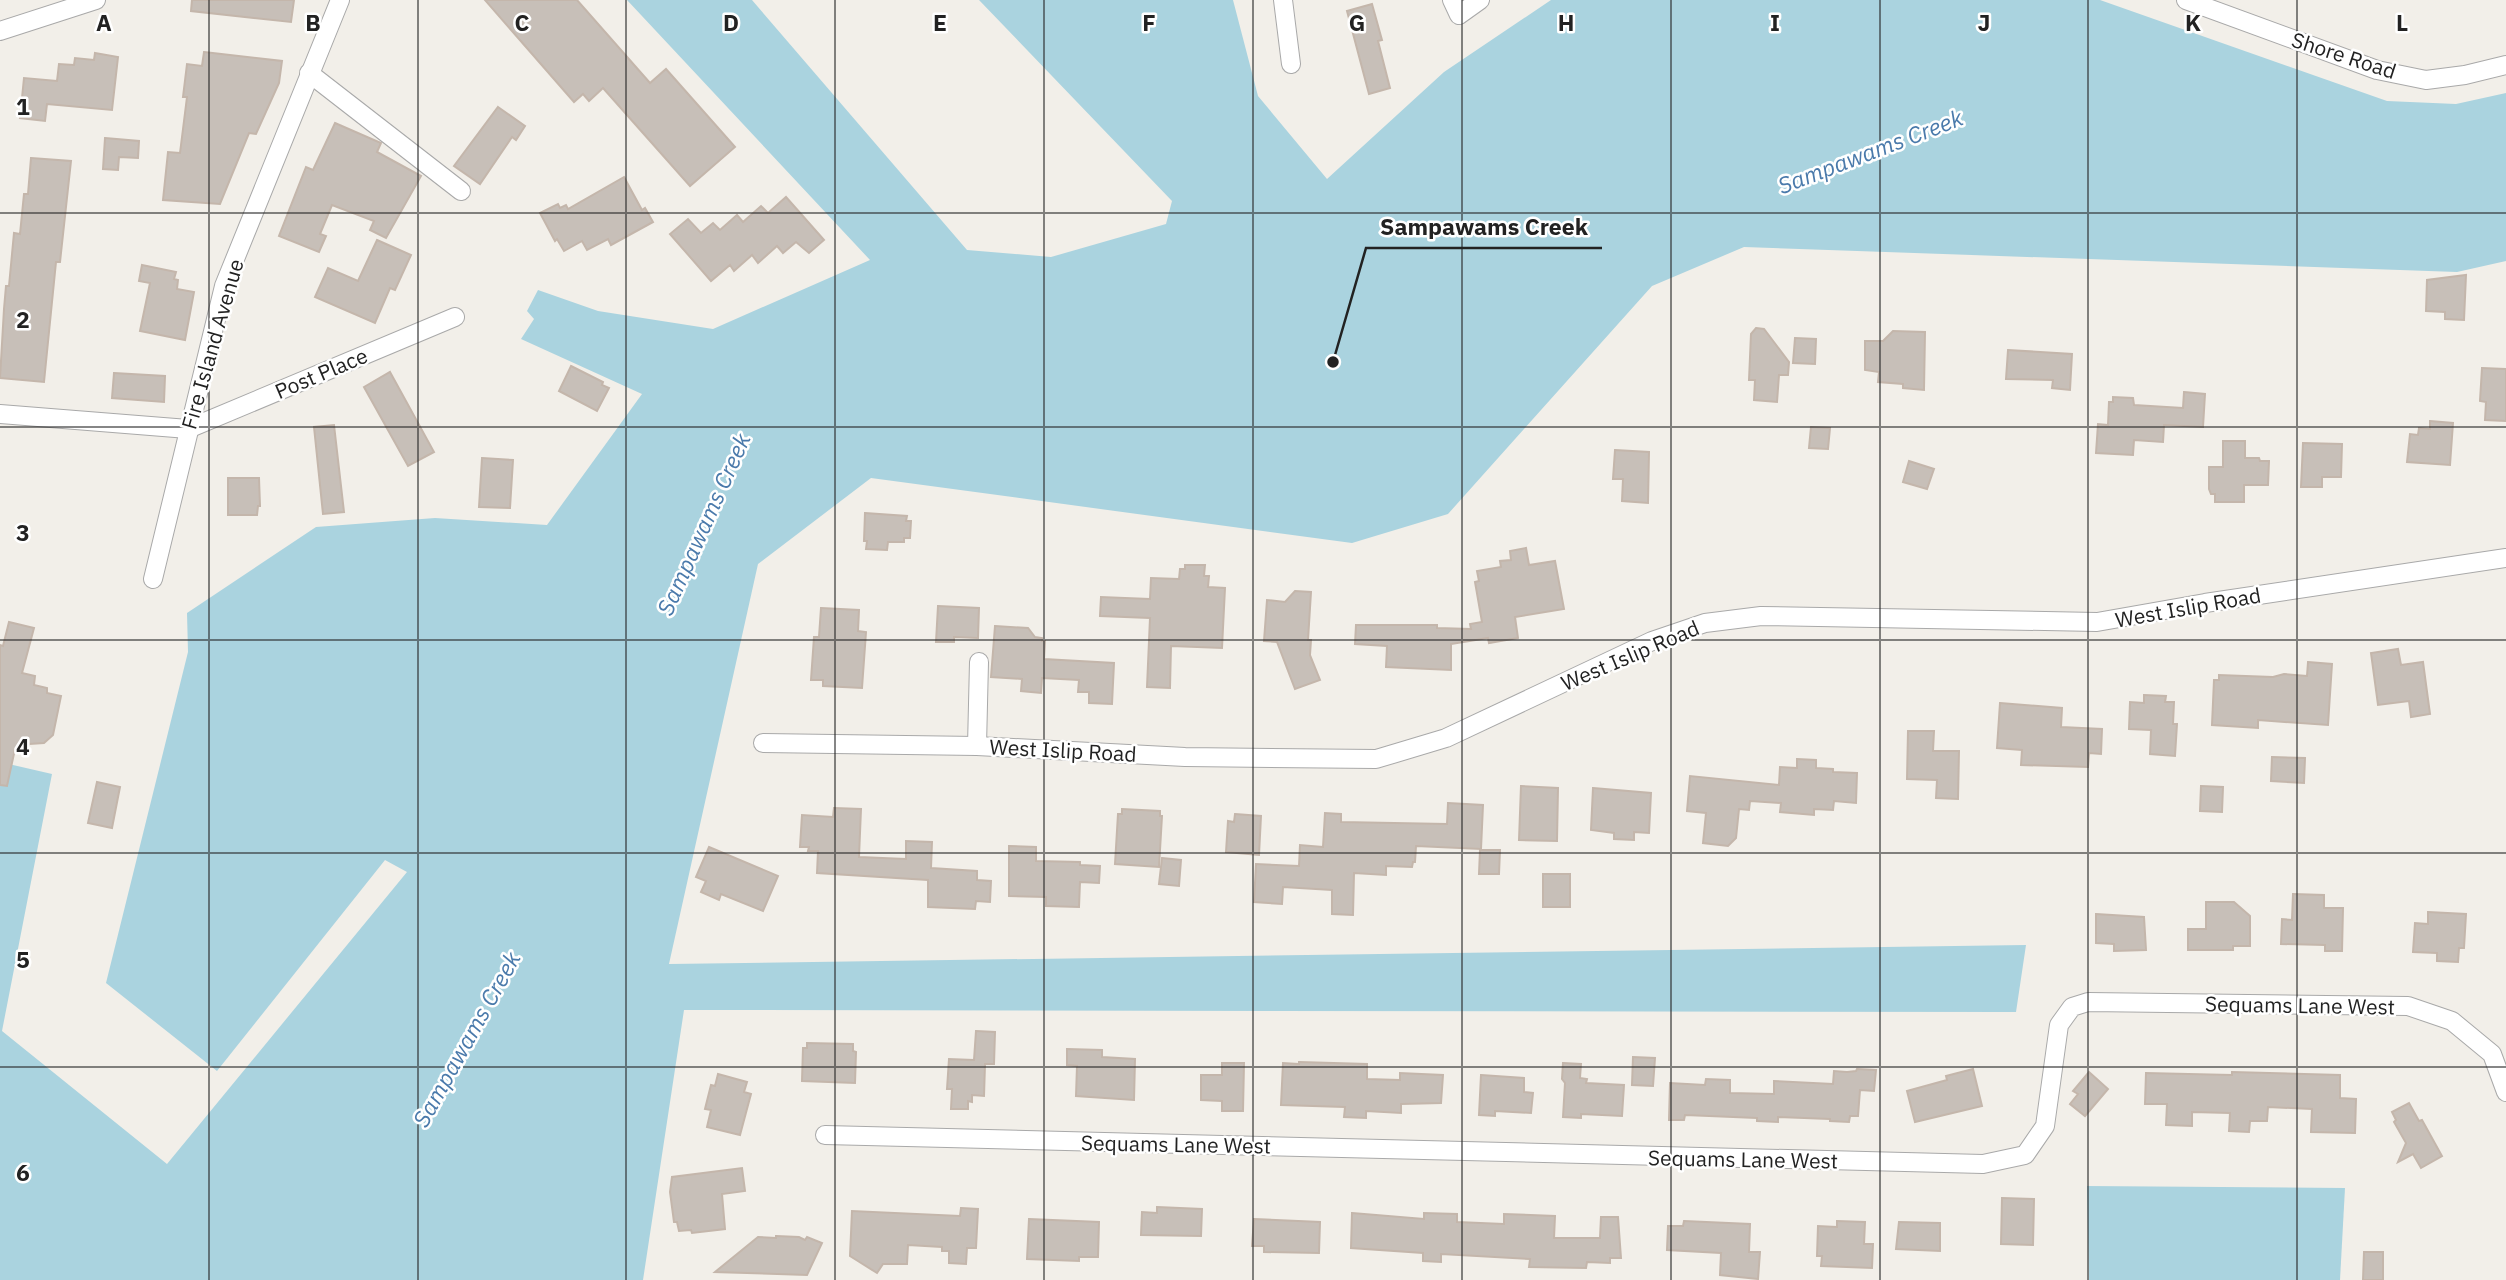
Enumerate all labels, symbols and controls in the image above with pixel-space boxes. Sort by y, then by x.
text: A [96,7,112,37]
text: B [305,7,321,37]
text: C [515,7,530,37]
text: D [723,7,739,37]
text: E [933,7,947,37]
text: F [1142,7,1156,37]
text: G [1349,7,1365,37]
text: H [1558,7,1574,37]
text: I [1770,7,1780,37]
text: J [1978,7,1990,37]
text: K [2185,7,2201,37]
text: L [2396,7,2408,37]
street label: Shore Road [2288,25,2400,85]
text: 1 [16,91,30,121]
water label: Sampawams Creek [1773,101,1968,200]
callout: Sampawams Creek [1366,204,1602,248]
text: Sampawams Creek [1380,211,1589,241]
street label: Fire Island Avenue [174,256,250,432]
text: 2 [16,304,30,334]
street label: Post Place [270,341,372,405]
water label: Sampawams Creek [649,427,757,620]
text: 3 [16,517,30,547]
street label: West Islip Road [2113,580,2263,634]
street label: West Islip Road [1557,613,1703,697]
text: 4 [16,731,30,761]
street label: West Islip Road [989,732,1137,768]
text: 5 [16,944,30,974]
water label: Sampawams Creek [405,945,527,1132]
street label: Sequams Lane West [2205,989,2395,1021]
street label: Sequams Lane West [1081,1128,1271,1160]
street label: Sequams Lane West [1648,1143,1838,1175]
text: 6 [16,1157,30,1187]

